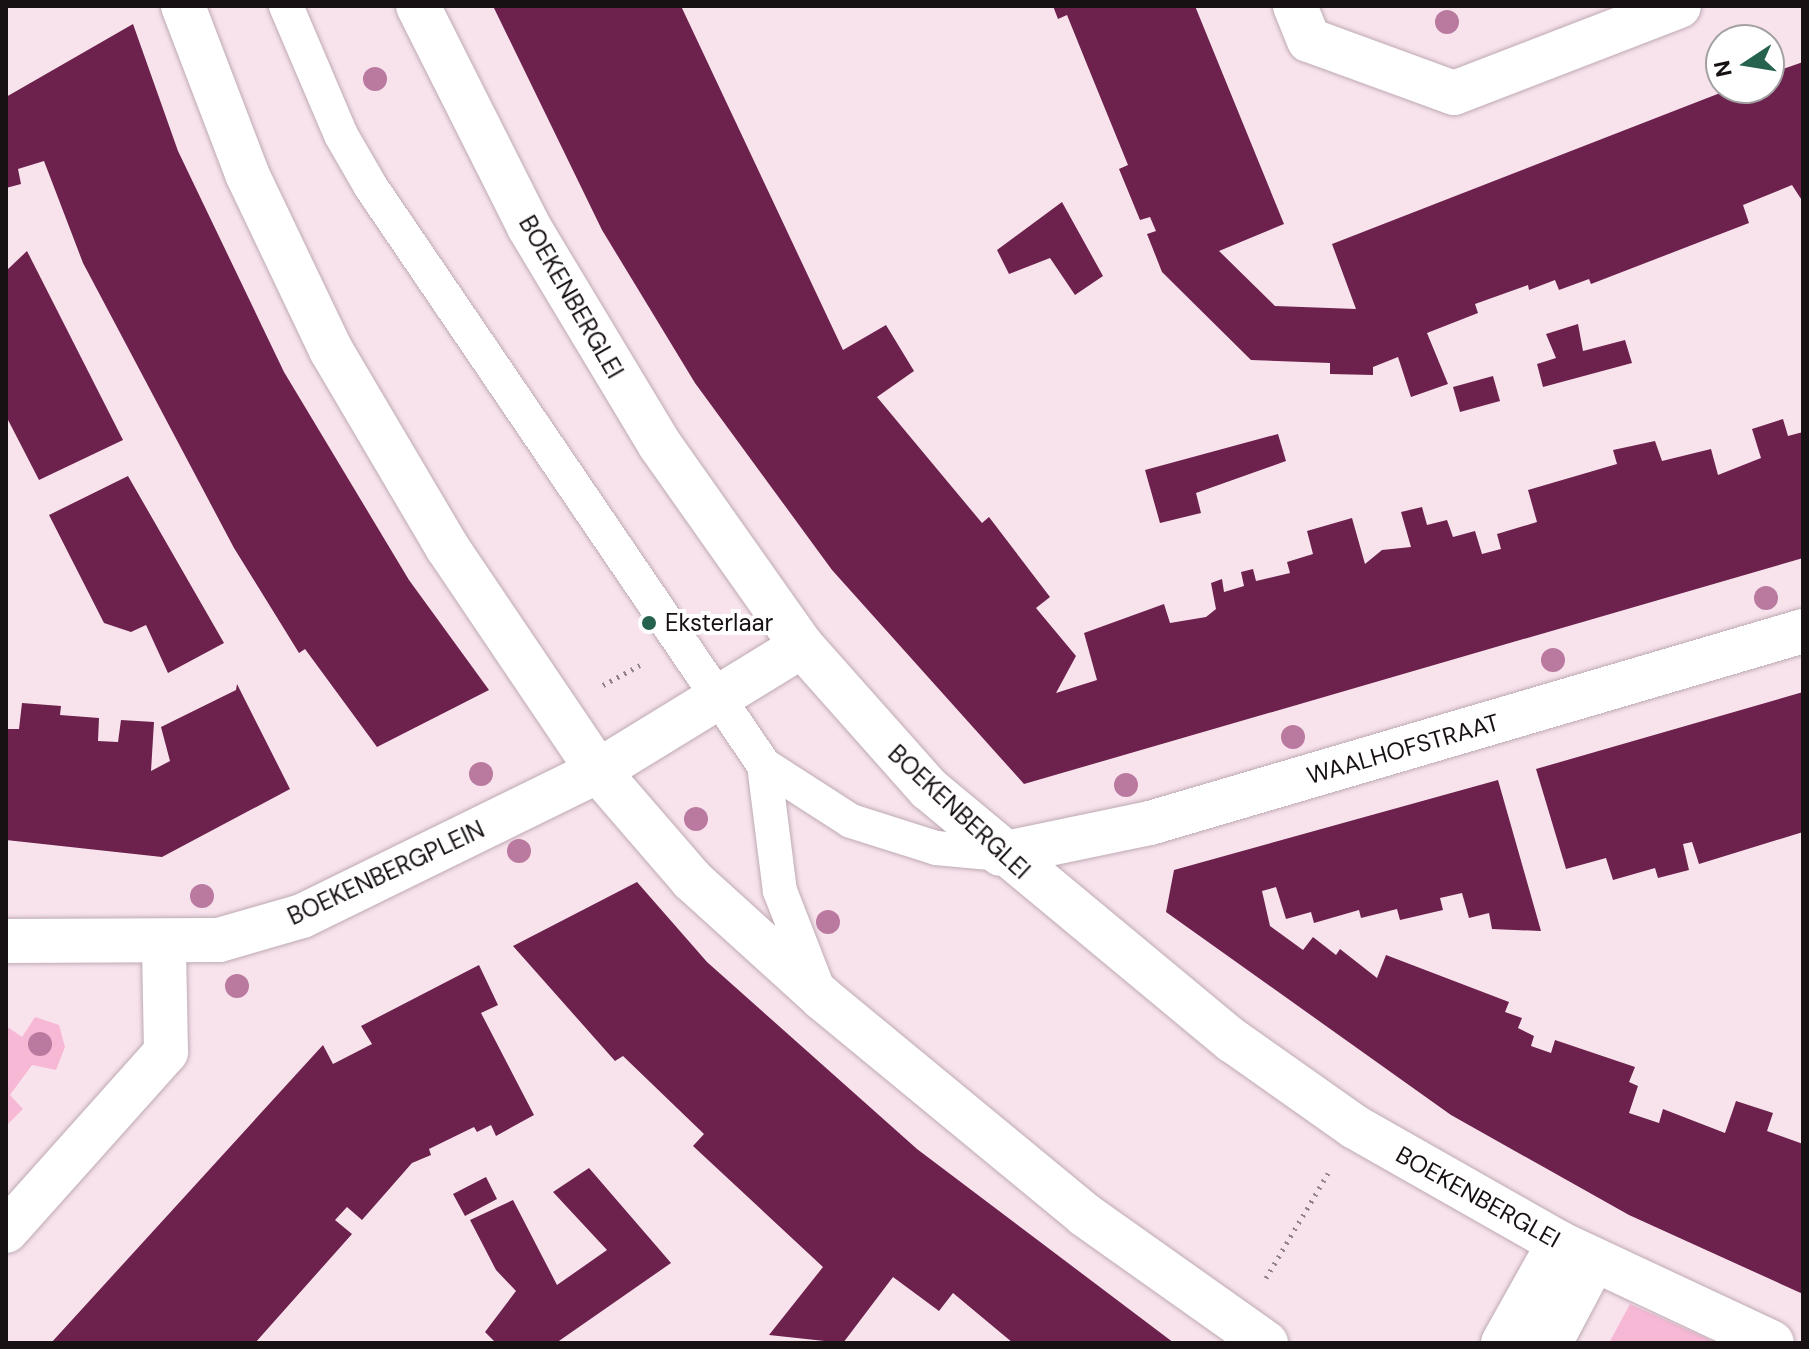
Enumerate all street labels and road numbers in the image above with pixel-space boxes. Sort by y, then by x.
street label: BOEKENBERGLEI [513,211,629,383]
street label: WAALHOFSTRAAT [1304,708,1502,790]
street label: BOEKENBERGLEI [882,739,1036,885]
street label: BOEKENBERGPLEIN [283,815,489,931]
street label: BOEKENBERGLEI [1391,1140,1565,1254]

